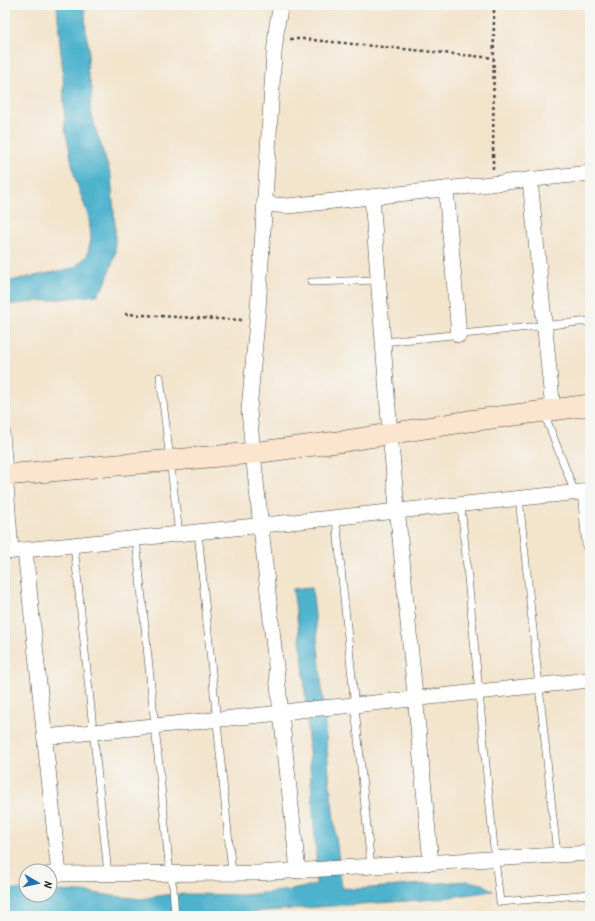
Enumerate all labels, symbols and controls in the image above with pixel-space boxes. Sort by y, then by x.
north arrow [18,863,58,903]
text: N [37,880,56,889]

